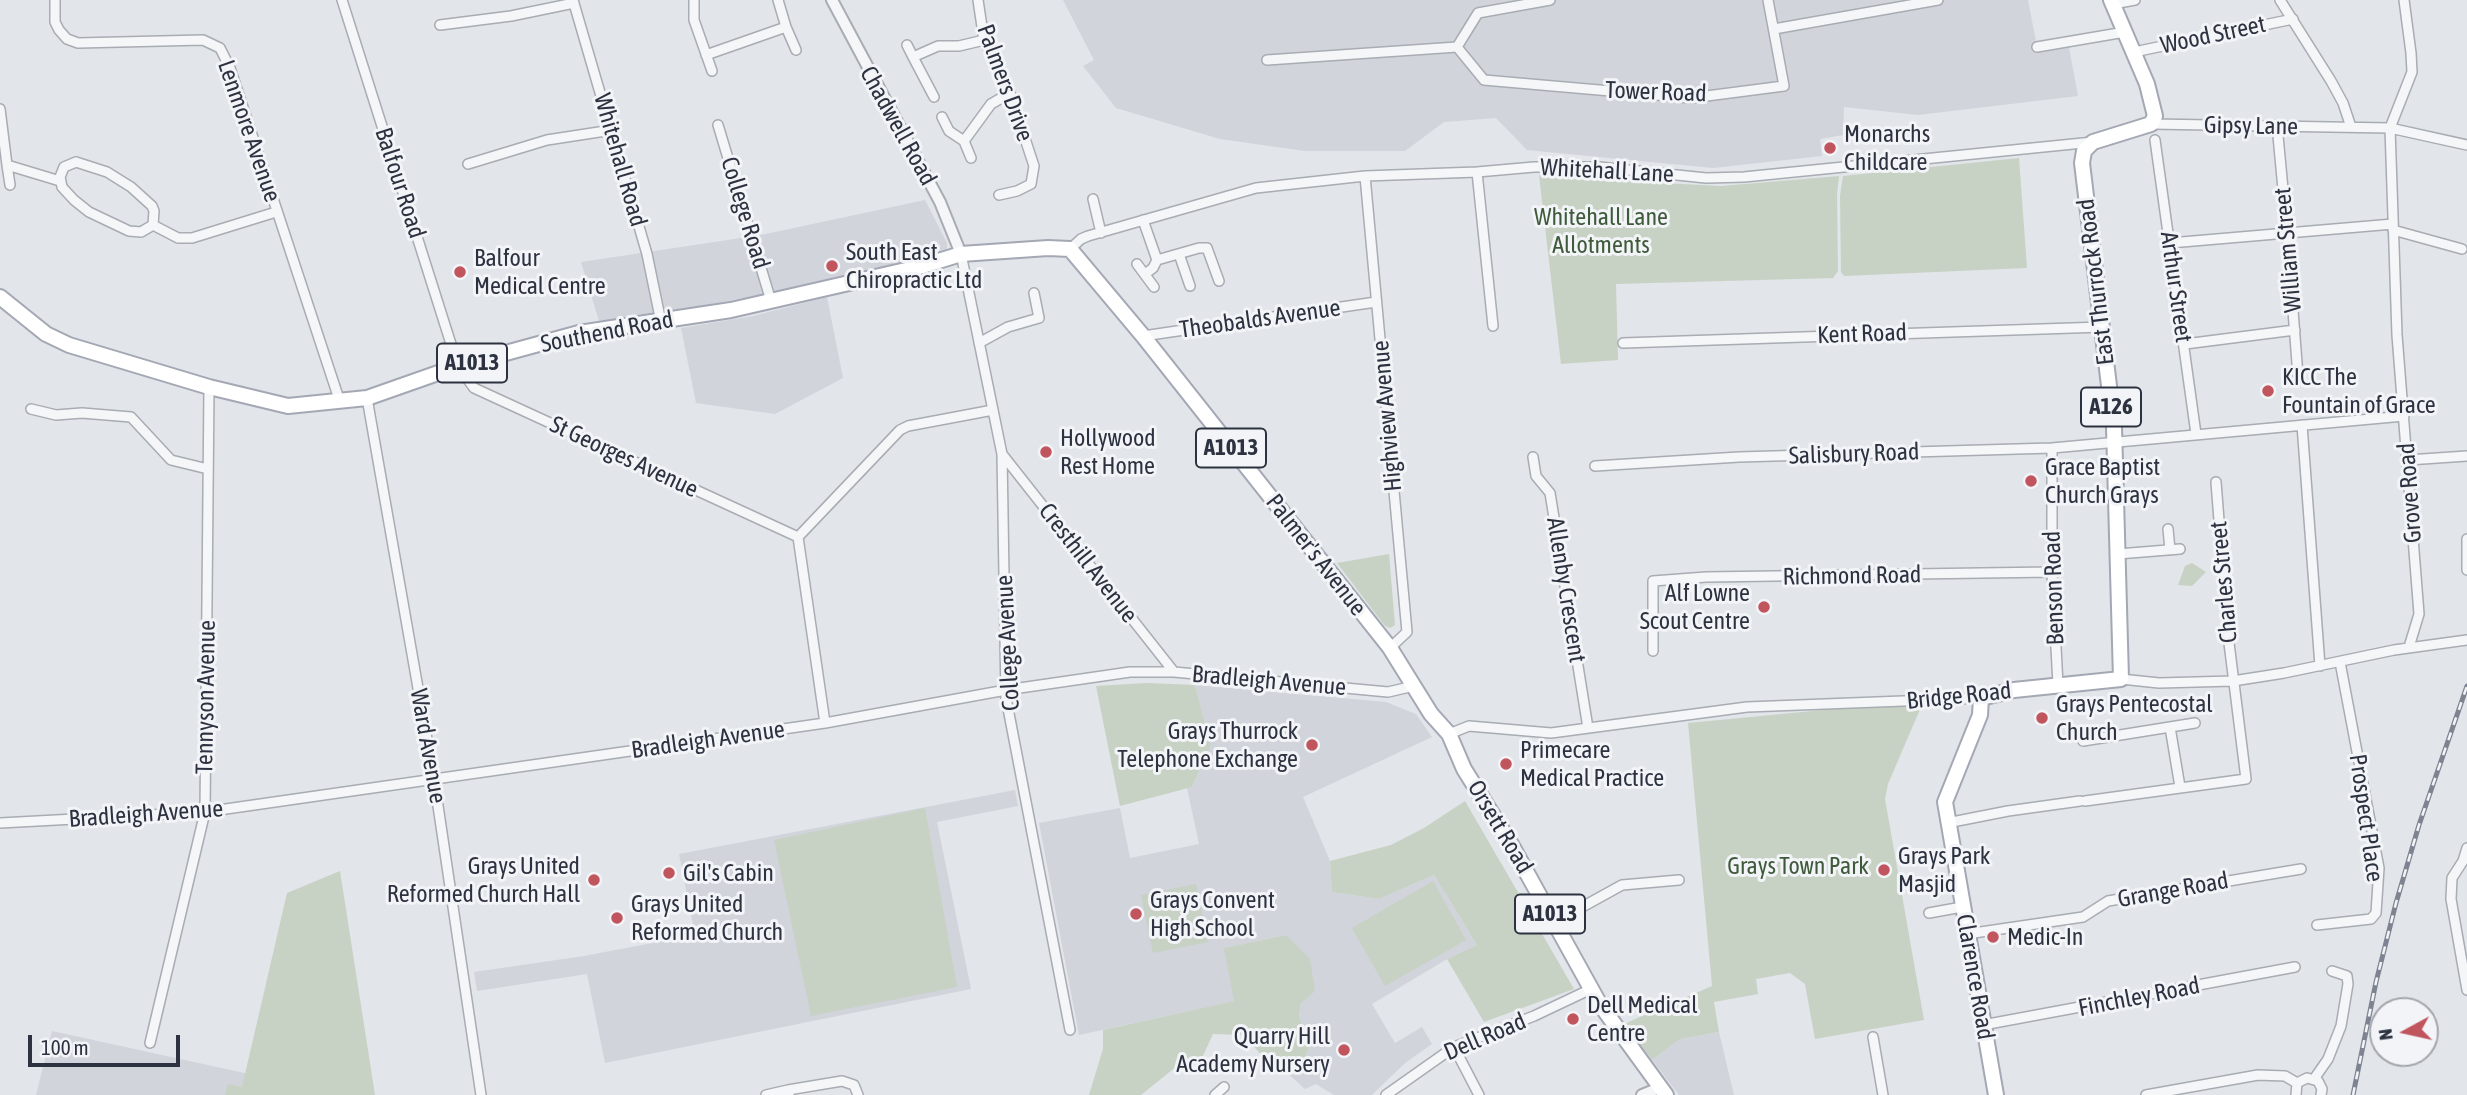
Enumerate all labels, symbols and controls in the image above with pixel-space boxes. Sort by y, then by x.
street label: Wood Street [2158,10,2268,60]
street label: Palmers Drive [971,21,1039,145]
street label: Lenmore Avenue [211,56,287,206]
street label: Chadwell Road [853,61,943,191]
street label: Tower Road [1605,76,1707,108]
street label: Whitehall Road [587,90,653,230]
street label: Gipsy Lane [2204,111,2298,141]
place label: Monarchs Childcare [1844,120,1930,176]
street label: Balfour Road [369,124,431,242]
marker: Monarchs Childcare [1822,140,1838,156]
street label: Whitehall Lane [1539,153,1675,189]
street label: College Road [714,154,776,272]
street label: William Street [2268,186,2308,314]
street label: East Thurrock Road [2072,197,2120,367]
park label: Whitehall Lane Allotments [1534,203,1668,259]
street label: Arthur Street [2154,230,2198,344]
place label: South East Chiropractic Ltd [846,238,982,294]
place label: Balfour Medical Centre [474,244,606,300]
marker: South East Chiropractic Ltd [824,258,840,274]
marker: Balfour Medical Centre [452,264,468,280]
street label: Theobalds Avenue [1178,293,1342,345]
street label: Southend Road [538,305,676,359]
street label: Kent Road [1817,318,1907,350]
street label: Highview Avenue [1366,339,1408,493]
road number: A1013 [437,344,507,382]
place label: KICC The Fountain of Grace [2282,363,2436,419]
marker: KICC The Fountain of Grace [2260,383,2276,399]
road number: A126 [2081,388,2141,426]
street label: St Georges Avenue [545,410,703,504]
place label: Hollywood Rest Home [1060,424,1156,480]
road number: A1013 [1196,428,1266,468]
street label: Salisbury Road [1788,437,1920,471]
street label: Grove Road [2392,442,2428,544]
marker: Hollywood Rest Home [1038,444,1054,460]
place label: Grace Baptist Church Grays [2045,453,2160,509]
marker: Grace Baptist Church Grays [2023,473,2039,489]
street label: Palmer's Avenue [1260,489,1372,621]
street label: Cresthill Avenue [1032,497,1144,629]
street label: Allenby Crescent [1540,515,1592,665]
street label: Charles Street [2204,520,2244,644]
street label: Benson Road [2038,530,2070,646]
street label: Richmond Road [1782,560,1922,592]
street label: College Avenue [990,574,1026,712]
place label: Alf Lowne Scout Centre [1640,579,1750,635]
marker: Alf Lowne Scout Centre [1756,599,1772,615]
street label: Tennyson Avenue [190,620,222,774]
street label: Bradleigh Avenue [1191,660,1347,702]
street label: Bridge Road [1905,676,2013,716]
street label: Ward Avenue [404,686,452,806]
place label: Grays Pentecostal Church [2056,690,2213,746]
marker: Grays Pentecostal Church [2034,710,2050,726]
street label: Bradleigh Avenue [629,715,787,765]
place label: Grays Thurrock Telephone Exchange [1117,717,1298,773]
place label: Primecare Medical Practice [1520,736,1664,792]
marker: Grays Thurrock Telephone Exchange [1304,737,1320,753]
street label: Prospect Place [2343,752,2389,884]
marker: Primecare Medical Practice [1498,756,1514,772]
street label: Orsett Road [1461,775,1539,879]
street label: Bradleigh Avenue [68,794,224,834]
place label: Grays Park Masjid [1898,842,1990,898]
place label: Grays United Reformed Church Hall [387,852,580,908]
park label: Grays Town Park [1727,852,1869,880]
place label: Gil's Cabin [683,859,774,887]
marker: Grays Park Masjid [1876,862,1892,878]
marker: Gil's Cabin [661,865,677,881]
street label: Grange Road [2115,866,2231,914]
marker: Grays United Reformed Church Hall [586,872,602,888]
place label: Grays Convent High School [1150,886,1275,942]
place label: Grays United Reformed Church [631,890,783,946]
road number: A1013 [1515,894,1585,934]
marker: Grays Convent High School [1128,906,1144,922]
marker: Grays United Reformed Church [609,910,625,926]
street label: Clarence Road [1950,912,2000,1042]
place label: Medic-In [2007,923,2083,951]
marker: Medic-In [1985,929,2001,945]
street label: Finchley Road [2076,971,2202,1023]
place label: Dell Medical Centre [1587,991,1697,1047]
north arrow [2369,997,2439,1067]
street label: Dell Road [1440,1007,1530,1067]
marker: Dell Medical Centre [1565,1011,1581,1027]
scale bar [32,1021,184,1066]
place label: Quarry Hill Academy Nursery [1176,1022,1330,1078]
text: N [2374,1028,2397,1042]
text: 100 m [41,1035,89,1059]
marker: Quarry Hill Academy Nursery [1336,1042,1352,1058]

